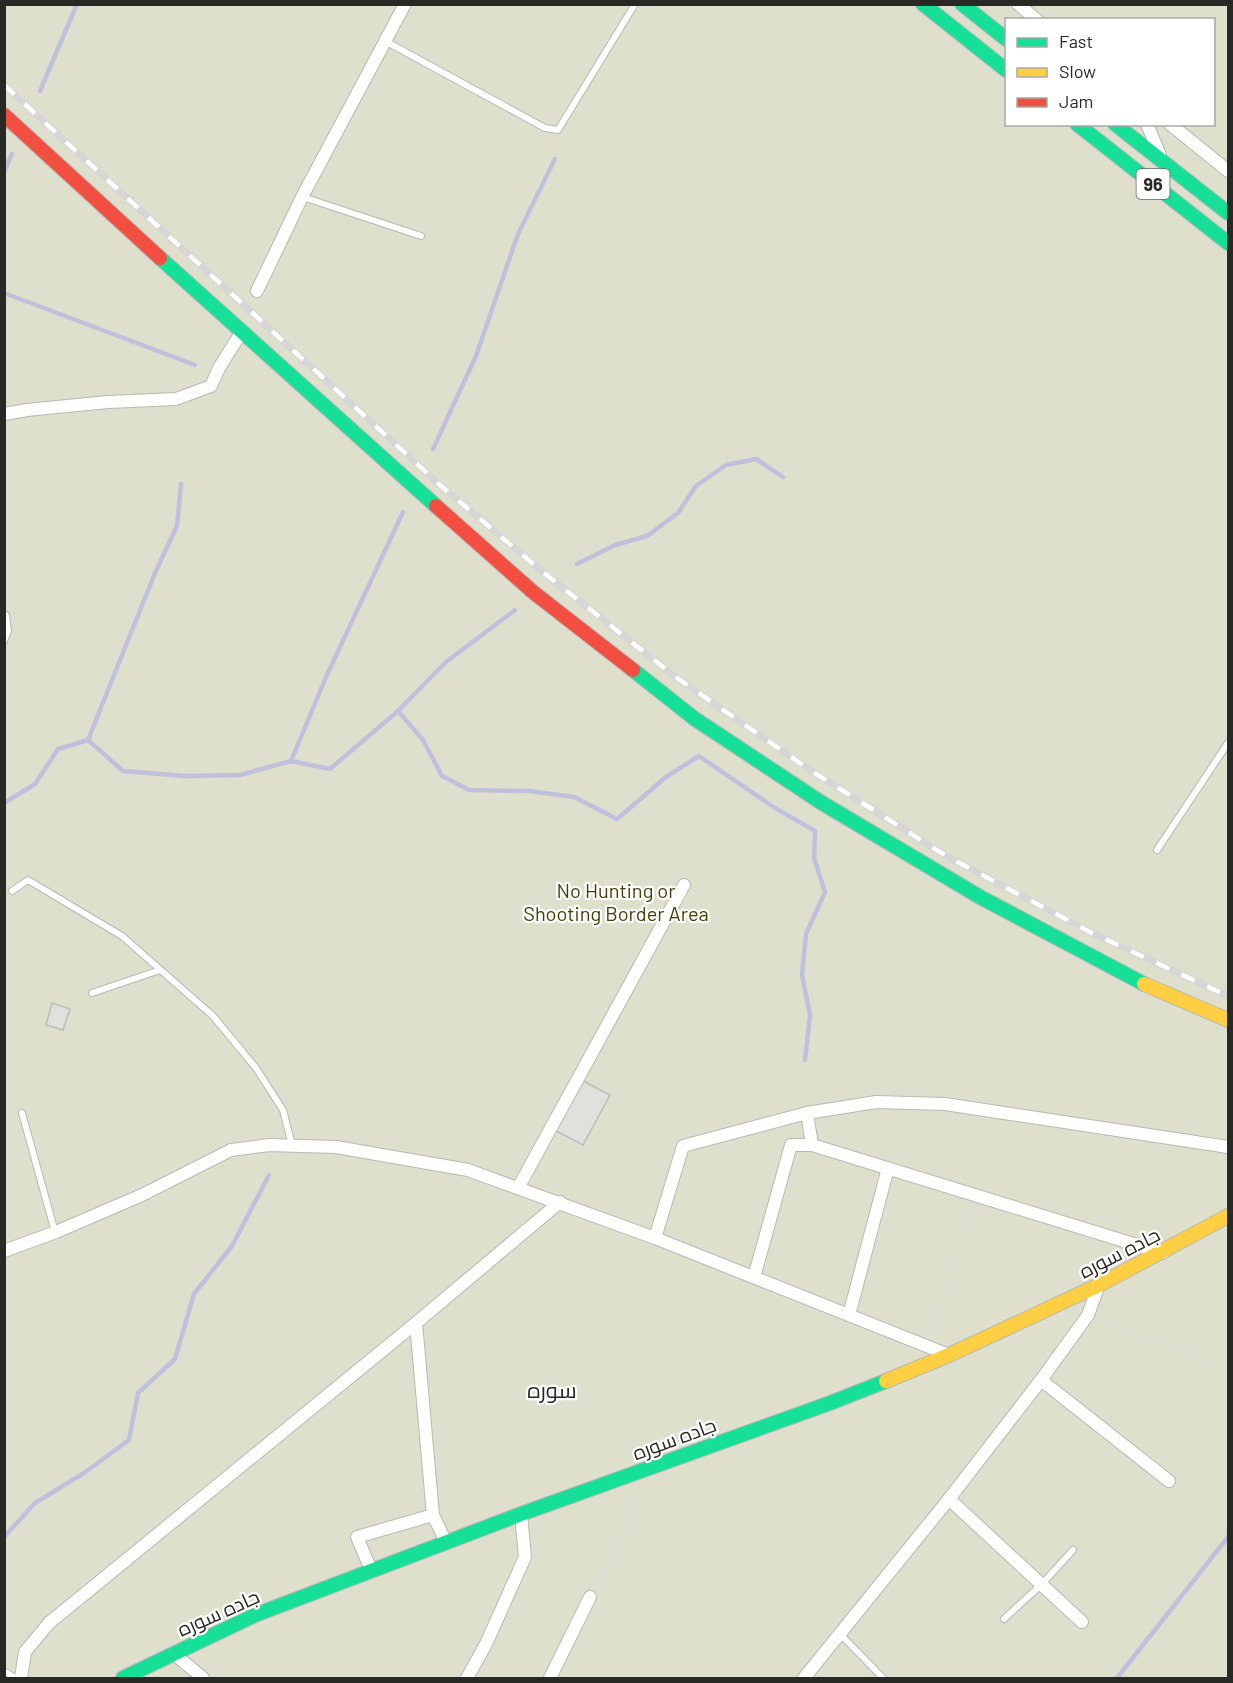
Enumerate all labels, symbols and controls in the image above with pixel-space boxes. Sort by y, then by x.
legend [1005,18,1215,126]
text: Fast [1059,30,1093,52]
text: Slow [1059,60,1096,82]
text: Jam [1059,90,1093,112]
road number: 96 [1136,169,1170,199]
park label: No Hunting or Shooting Border Area [523,878,709,925]
street label: جاده سوره [1075,1221,1164,1283]
district label: سوره [527,1376,577,1403]
street label: جاده سوره [629,1412,720,1465]
street label: جاده سوره [173,1583,263,1642]

